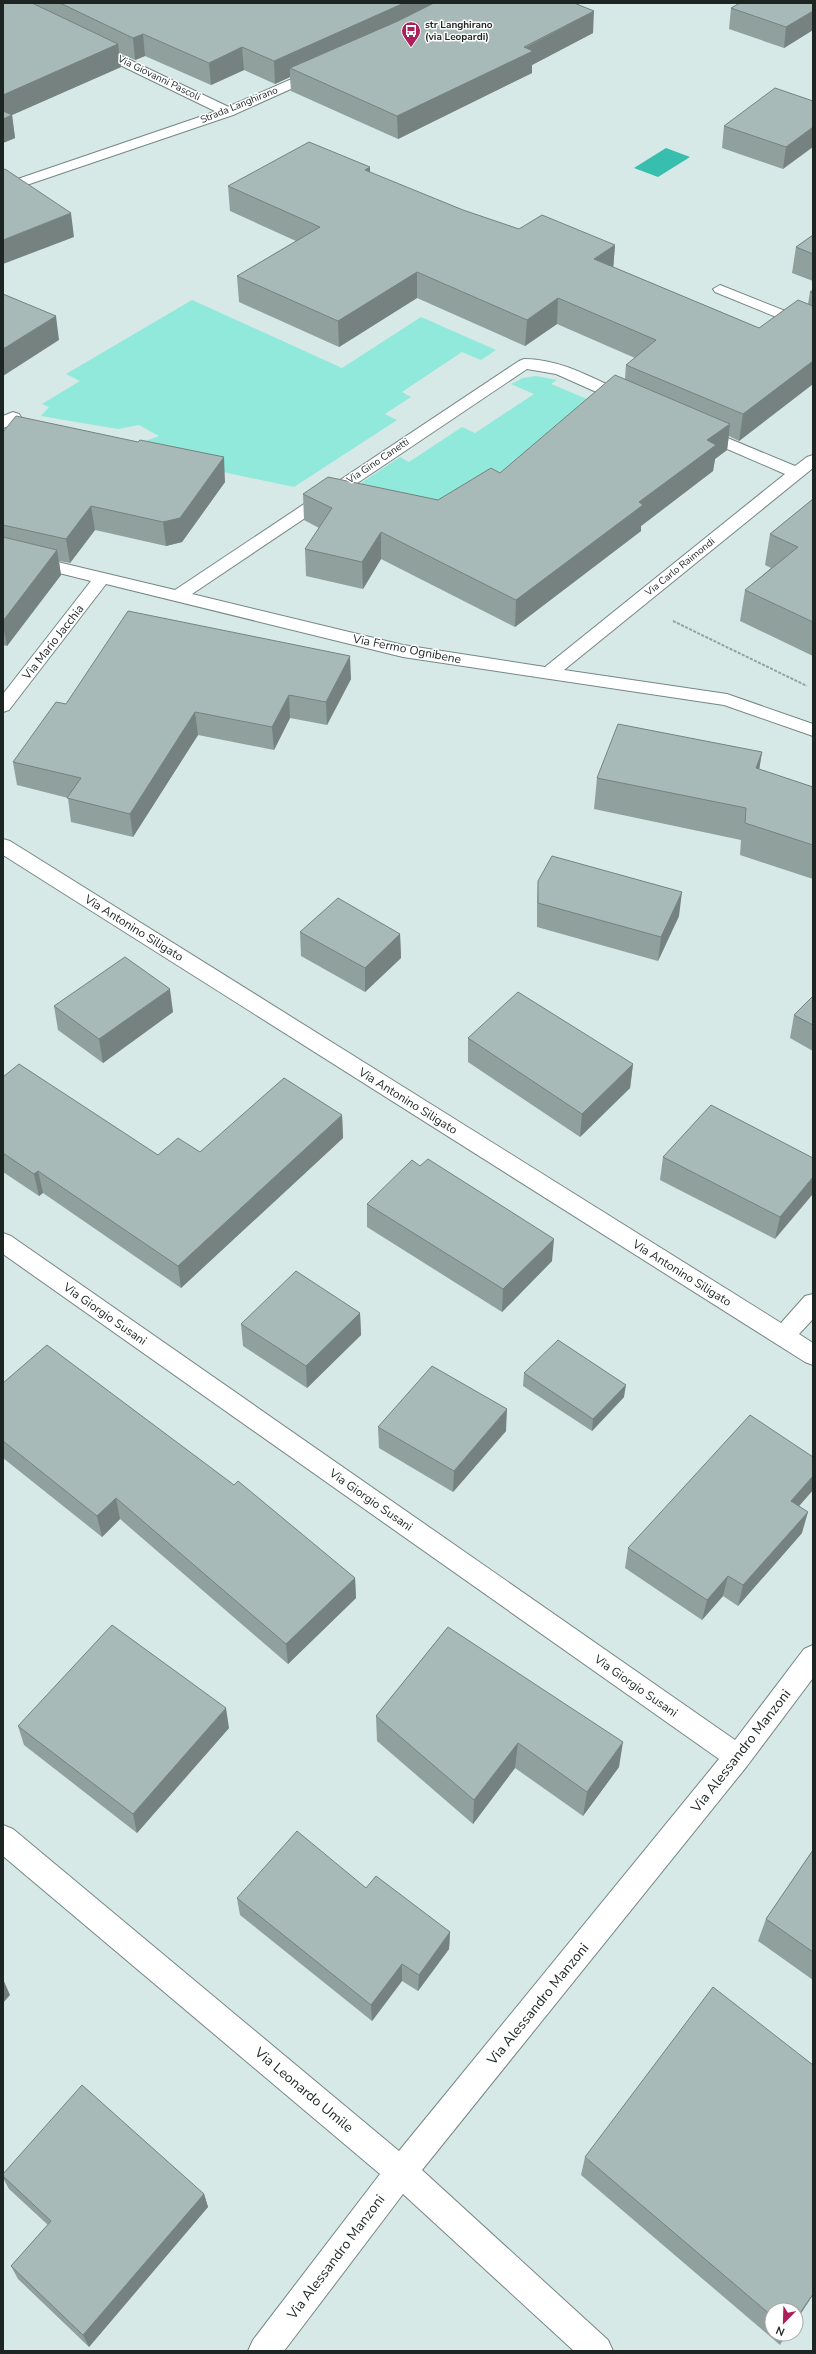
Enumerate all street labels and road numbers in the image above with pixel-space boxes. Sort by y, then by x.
street label: Via Giovanni Pascoli [114,51,203,104]
street label: Strada Langhirano [198,83,280,127]
street label: Via Gino Canetti [343,435,412,488]
street label: Via Carlo Raimondi [641,535,718,600]
street label: Via Mario Jacchia [18,601,87,684]
street label: Via Fermo Ognibene [351,630,463,667]
street label: Via Antonino Siligato [81,891,187,965]
street label: Via Antonino Siligato [355,1064,461,1138]
street label: Via Antonino Siligato [629,1236,735,1310]
street label: Via Giorgio Susani [59,1279,150,1349]
street label: Via Giorgio Susani [325,1465,416,1535]
street label: Via Giorgio Susani [590,1651,681,1721]
street label: Via Alessandro Manzoni [686,1685,795,1817]
street label: Via Alessandro Manzoni [482,1939,593,2070]
street label: Via Leonardo Umile [250,2042,357,2137]
street label: Via Alessandro Manzoni [282,2191,389,2324]

